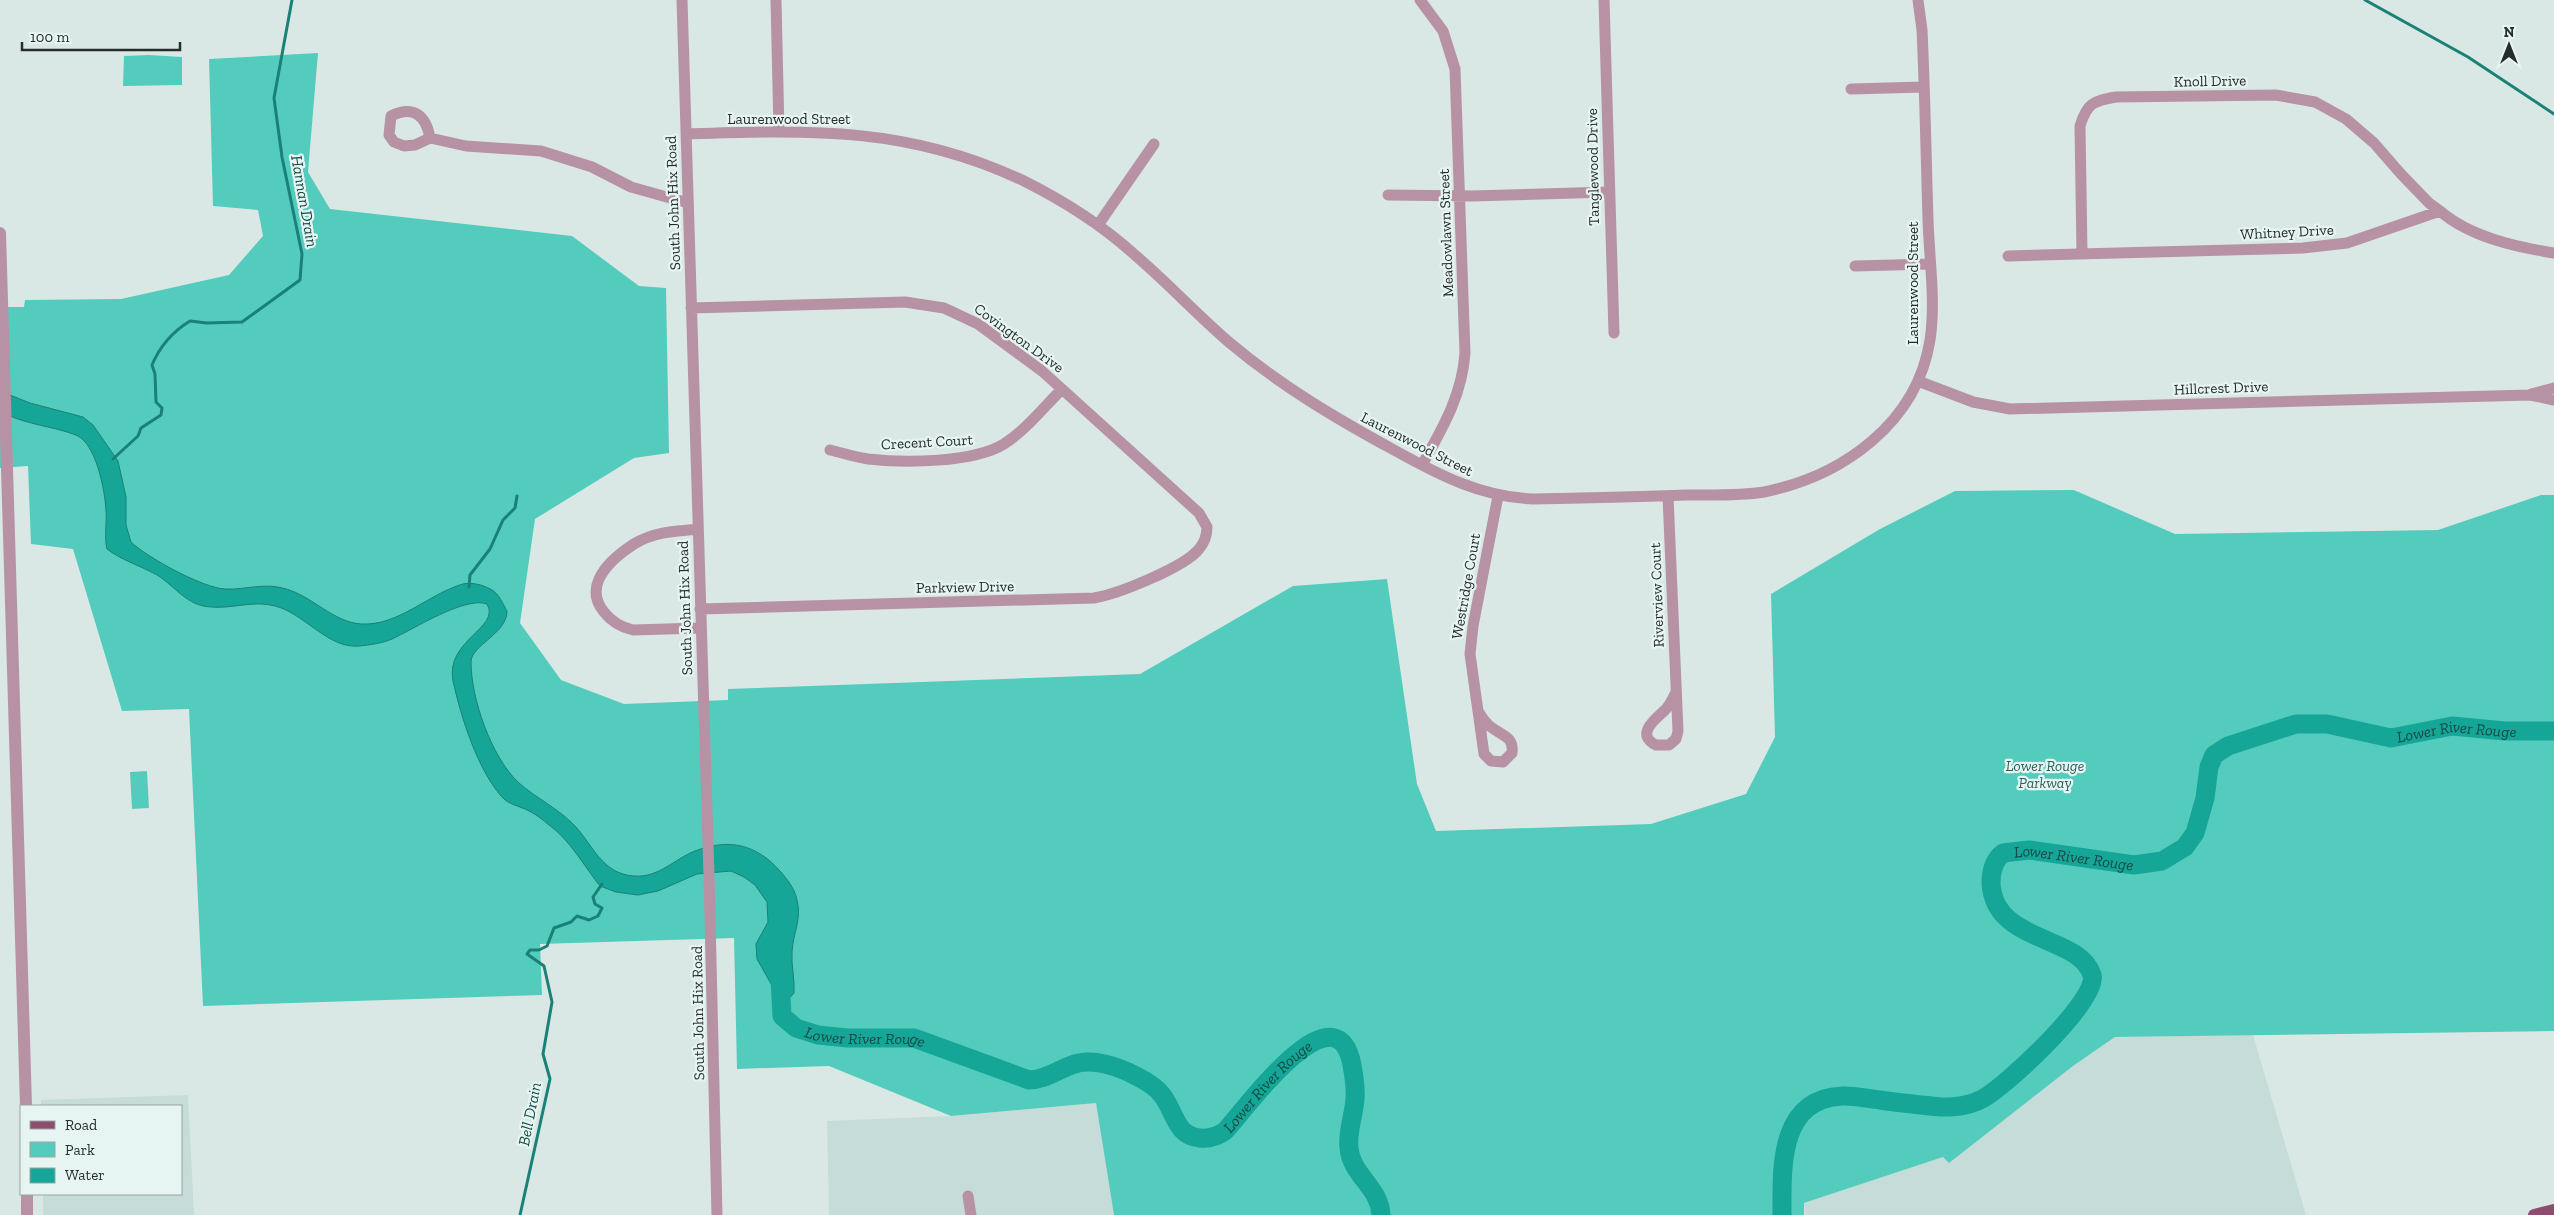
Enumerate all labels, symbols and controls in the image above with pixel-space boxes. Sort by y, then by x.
scale bar [22,20,180,52]
north arrow [2484,20,2534,70]
text: N [2504,24,2515,41]
text: 100 m [30,28,69,46]
street label: Knoll Drive [2174,71,2246,91]
street label: Tanglewood Drive [1583,108,1603,226]
street label: Laurenwood Street [727,110,851,128]
street label: South John Hix Road [662,135,684,271]
water label: Hannan Drain [287,154,322,248]
street label: Meadowlawn Street [1435,168,1457,297]
street label: Laurenwood Street [1904,221,1922,345]
street label: Whitney Drive [2240,221,2334,243]
street label: Covington Drive [971,299,1067,377]
street label: Hillcrest Drive [2173,377,2269,399]
street label: Laurenwood Street [1358,408,1476,480]
street label: Crecent Court [880,431,974,453]
street label: Westridge Court [1448,531,1484,641]
street label: South John Hix Road [674,540,696,676]
street label: Riverview Court [1646,542,1668,648]
street label: Parkview Drive [916,577,1014,597]
water label: Lower River Rouge [2395,717,2516,747]
park label: Lower Rouge Parkway [2006,757,2084,792]
water label: Lower River Rouge [2013,841,2135,875]
street label: South John Hix Road [688,945,708,1080]
water label: Lower River Rouge [803,1022,928,1051]
water label: Lower River Rouge [1219,1036,1316,1137]
water label: Bell Drain [514,1081,545,1148]
legend [20,1105,182,1195]
text: Road [65,1116,98,1134]
text: Park [65,1141,95,1159]
text: Water [65,1166,105,1184]

